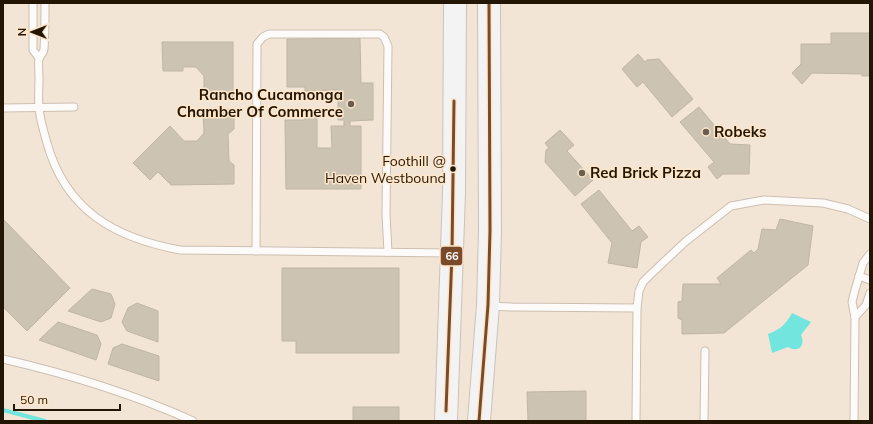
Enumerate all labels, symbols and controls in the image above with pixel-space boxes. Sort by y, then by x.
north arrow [12,12,52,52]
text: N [15,28,29,36]
place label: Rancho Cucamonga Chamber Of Commerce [177,85,343,121]
marker: Rancho Cucamonga Chamber Of Commerce [346,99,356,109]
place label: Robeks [714,122,766,141]
marker: Robeks [701,127,711,137]
place label: Foothill @ Haven Westbound [325,152,446,187]
place label: Red Brick Pizza [590,163,701,182]
marker: Foothill @ Haven Westbound [448,164,458,174]
marker: Red Brick Pizza [577,168,587,178]
line badge: 66 [440,246,463,266]
text: 66 [445,249,459,263]
scale bar [14,386,120,412]
text: 50 m [20,392,48,407]

